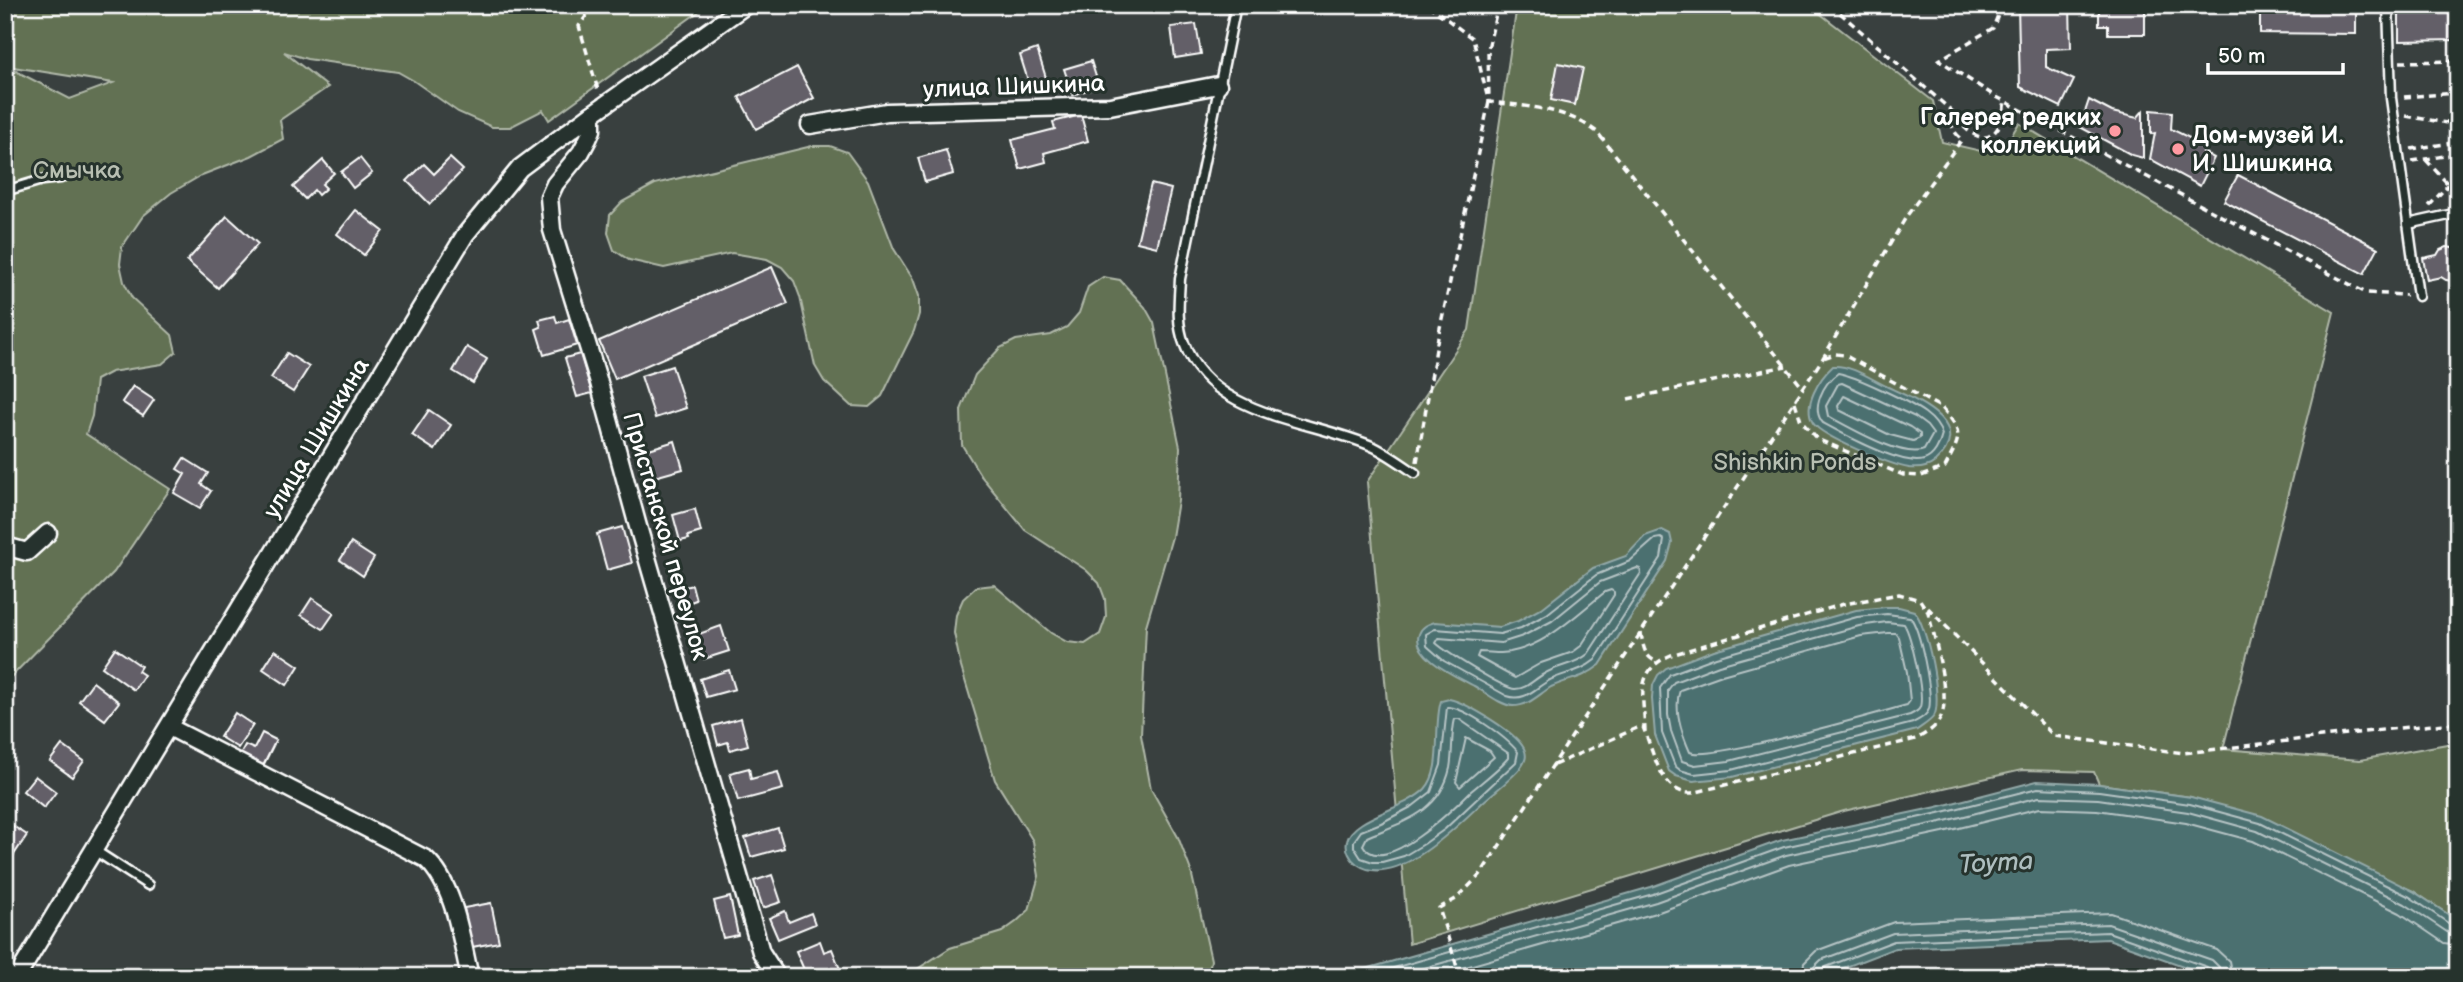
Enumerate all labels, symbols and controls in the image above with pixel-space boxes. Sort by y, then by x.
scale bar [2208,32,2342,76]
text: 50 m [2218,44,2265,69]
street label: улица Шишкина [923,69,1105,104]
place label: Галерея редких коллекций [1920,103,2101,160]
place label: Дом-музей И. И. Шишкина [2192,121,2344,178]
marker: Галерея редких коллекций [2107,123,2123,139]
marker: Дом-музей И. И. Шишкина [2170,141,2186,157]
park label: Смычка [33,156,121,185]
street label: улица Шишкина [257,353,376,524]
street label: Пристанской переулок [616,409,715,663]
park label: Shishkin Ponds [1714,448,1877,477]
water label: Toyma [1958,846,2034,881]

